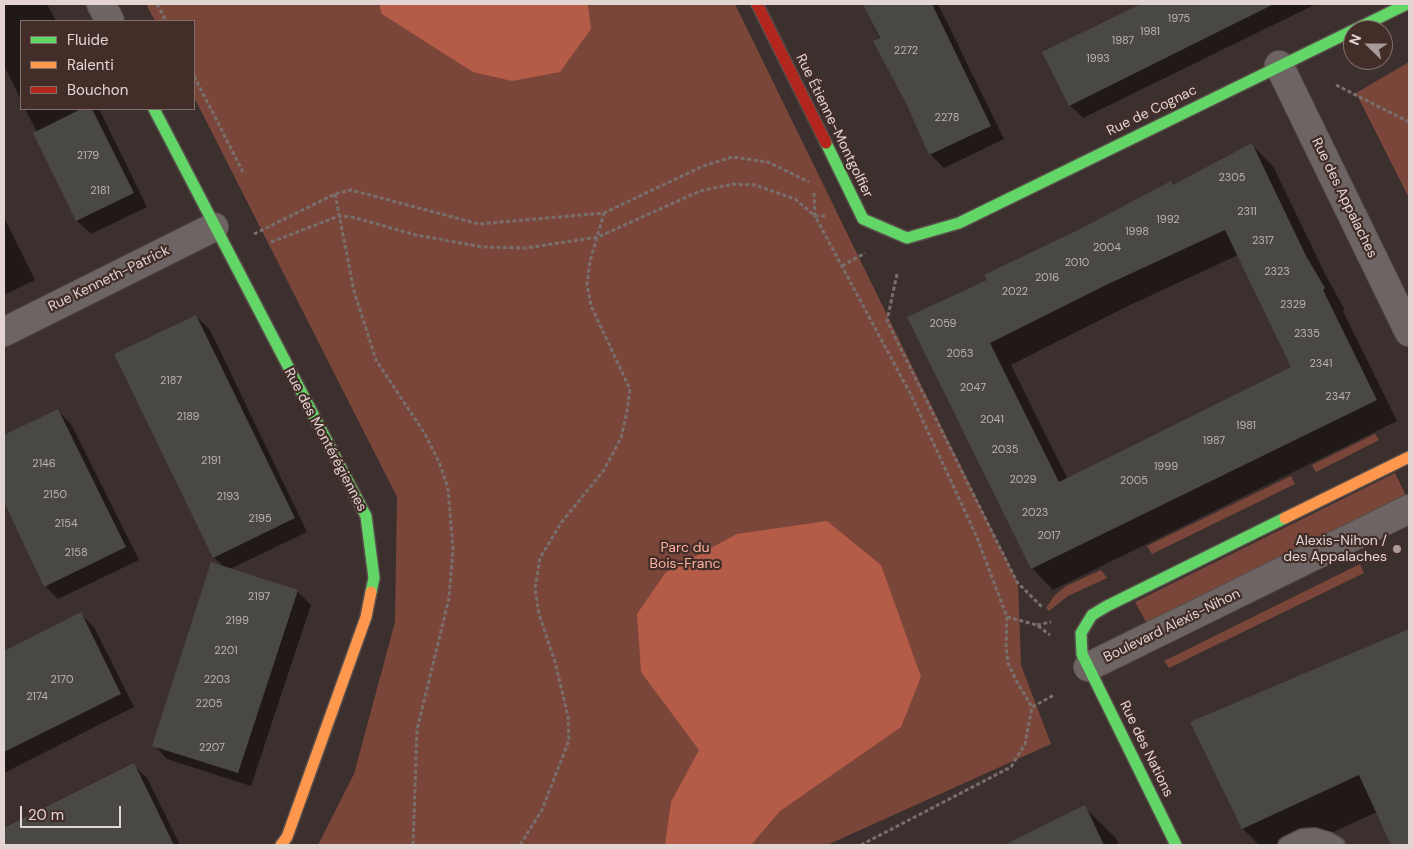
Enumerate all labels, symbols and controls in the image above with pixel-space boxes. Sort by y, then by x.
house number: 1975 [1168,12,1190,26]
legend [20,20,195,110]
north arrow [1343,20,1393,70]
house number: 1981 [1140,25,1160,39]
text: Fluide [67,30,109,50]
text: N [1345,32,1365,48]
house number: 1987 [1112,34,1134,48]
house number: 2272 [894,44,918,58]
street label: Rue Étienne-Montgolfier [792,51,876,201]
house number: 1993 [1086,52,1110,66]
text: Ralenti [67,55,114,75]
text: Bouchon [67,80,128,100]
street label: Rue de Cognac [1104,82,1200,140]
house number: 2278 [935,111,959,125]
street label: Rue des Appalaches [1308,135,1380,261]
house number: 2179 [77,149,99,163]
house number: 2305 [1218,171,1246,185]
house number: 2181 [90,184,110,198]
house number: 2311 [1237,205,1257,219]
house number: 1992 [1156,213,1180,227]
house number: 1998 [1125,225,1149,239]
house number: 2317 [1252,234,1274,248]
house number: 2004 [1093,241,1121,255]
street label: Rue Kenneth-Patrick [46,242,172,316]
house number: 2010 [1065,256,1089,270]
house number: 2323 [1264,265,1290,279]
house number: 2016 [1035,271,1059,285]
house number: 2022 [1002,285,1028,299]
house number: 2329 [1280,298,1306,312]
house number: 2059 [929,317,957,331]
house number: 2335 [1294,327,1320,341]
house number: 2053 [947,347,973,361]
house number: 2341 [1310,357,1332,371]
street label: Rue des Montérégiennes [280,365,370,515]
house number: 2187 [160,374,182,388]
house number: 2047 [960,381,986,395]
house number: 2347 [1325,390,1351,404]
house number: 2189 [176,410,200,424]
house number: 2041 [980,413,1004,427]
house number: 1981 [1236,419,1256,433]
house number: 1987 [1203,434,1225,448]
house number: 2035 [992,443,1018,457]
house number: 2191 [201,454,221,468]
house number: 2146 [32,457,56,471]
house number: 1999 [1154,460,1178,474]
house number: 2029 [1010,473,1036,487]
house number: 2005 [1120,474,1148,488]
house number: 2150 [43,488,67,502]
house number: 2193 [217,490,239,504]
house number: 2023 [1022,506,1048,520]
house number: 2195 [248,512,272,526]
house number: 2154 [54,517,78,531]
house number: 2017 [1037,529,1061,543]
place label: Alexis-Nihon / des Appalaches [1283,533,1387,566]
park label: Parc du Bois-Franc [649,540,721,572]
marker: Alexis-Nihon / des Appalaches [1391,543,1403,555]
house number: 2158 [64,546,88,560]
street label: Boulevard Alexis-Nihon [1101,586,1243,666]
house number: 2197 [248,590,270,604]
house number: 2199 [225,614,249,628]
house number: 2201 [214,644,238,658]
house number: 2170 [50,673,74,687]
house number: 2203 [204,673,230,687]
house number: 2174 [26,690,48,704]
house number: 2205 [196,697,222,711]
street label: Rue des Nations [1115,698,1177,800]
house number: 2207 [199,741,225,755]
scale bar [22,796,124,828]
text: 20 m [28,805,64,825]

